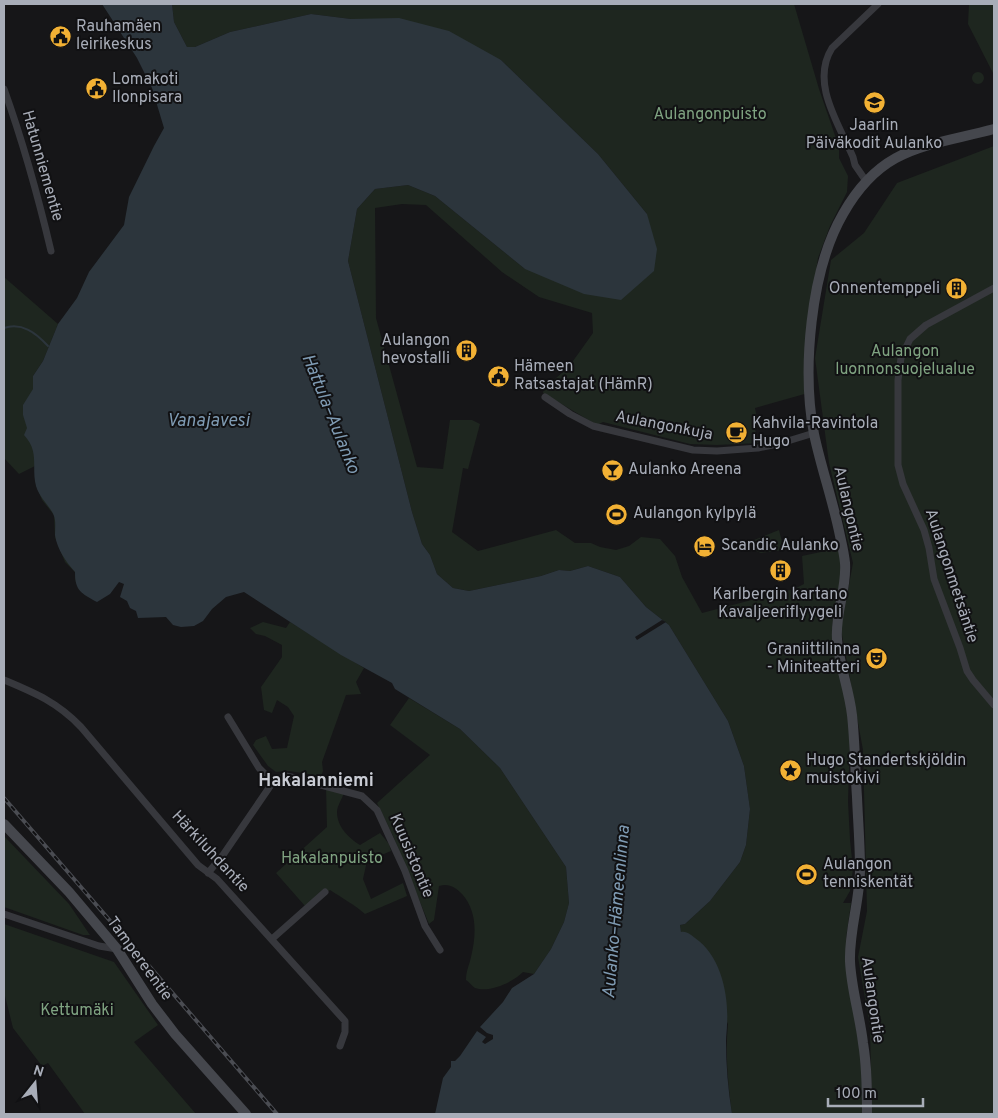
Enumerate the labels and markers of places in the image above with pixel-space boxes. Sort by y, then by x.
place label: Rauhamäen leirikeskus [76,17,161,55]
public building icon: Rauhamäen leirikeskus [48,24,72,48]
place label: Lomakoti Ilonpisara [112,70,182,108]
public building icon: Lomakoti Ilonpisara [84,77,108,101]
school or university icon: Jaarlin Päiväkodit Aulanko [862,90,886,114]
place label: Jaarlin Päiväkodit Aulanko [806,116,942,154]
building icon: Onnentemppeli [944,277,968,301]
place label: Onnentemppeli [829,279,940,299]
place label: Aulangon hevostalli [381,331,450,369]
building icon: Aulangon hevostalli [454,338,478,362]
place label: Hämeen Ratsastajat (HämR) [514,357,653,395]
public building icon: Hämeen Ratsastajat (HämR) [486,364,510,388]
place label: Kahvila-Ravintola Hugo [752,414,878,452]
cafe icon: Kahvila-Ravintola Hugo [724,421,748,445]
bar icon: Aulanko Areena [600,458,624,482]
place label: Aulanko Areena [628,460,742,480]
sports icon: Aulangon kylpylä [605,502,629,526]
place label: Aulangon kylpylä [633,504,756,524]
hotel icon: Scandic Aulanko [693,534,717,558]
place label: Scandic Aulanko [721,536,839,556]
building icon: Karlbergin kartano Kavaljeeriflyygeli [768,559,792,583]
place label: Karlbergin kartano Kavaljeeriflyygeli [713,585,847,623]
place label: Graniittilinna - Miniteatteri [767,640,860,678]
theatre icon: Graniittilinna - Miniteatteri [864,647,888,671]
place label: Hugo Standertskjöldin muistokivi [806,751,966,789]
place icon: Hugo Standertskjöldin muistokivi [778,758,802,782]
place label: Aulangon tenniskentät [823,855,913,893]
sports icon: Aulangon tenniskentät [795,862,819,886]

